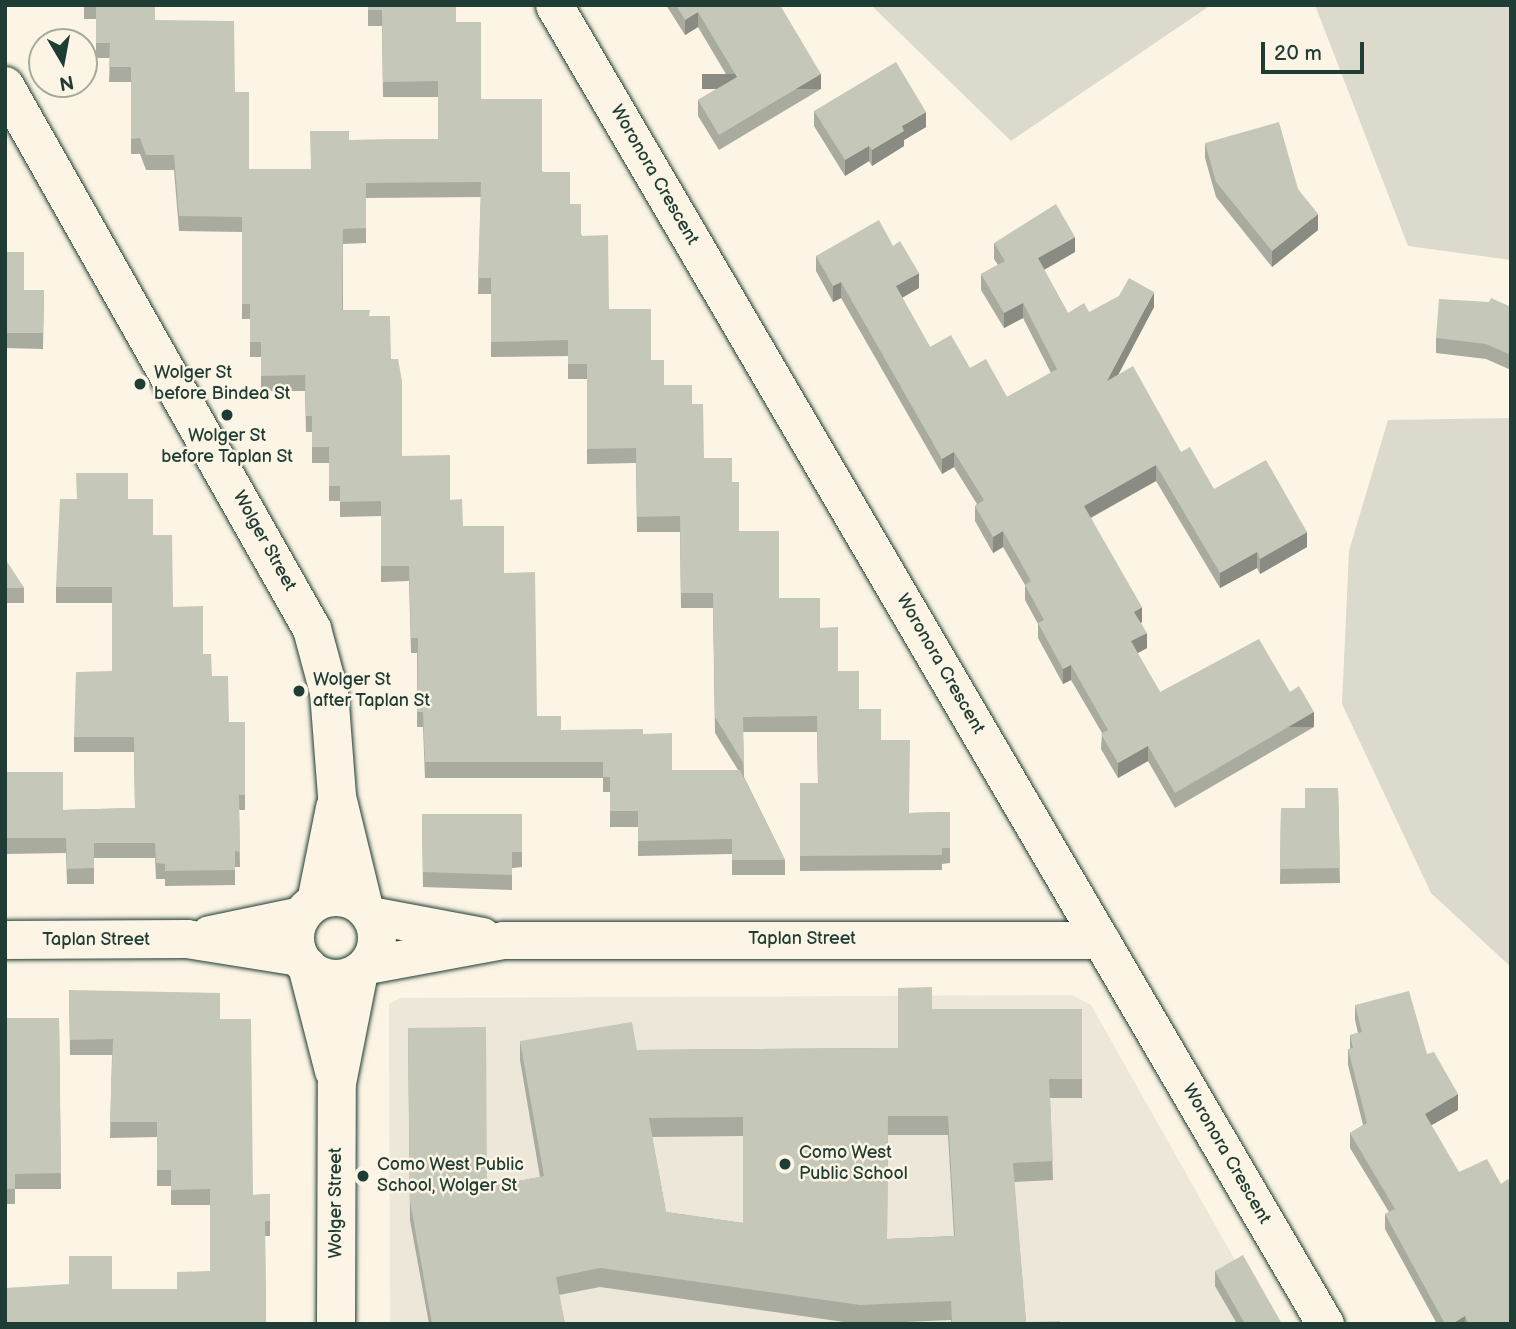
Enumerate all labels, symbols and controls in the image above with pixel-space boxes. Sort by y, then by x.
north arrow [28,28,98,98]
scale bar [1264,28,1367,72]
text: 20 m [1274,41,1322,66]
text: N [57,70,75,95]
street label: Woronora Crescent [605,101,703,249]
place label: Wolger St before Bindea St [154,363,291,406]
marker: Wolger St before Bindea St [132,376,148,392]
marker: Wolger St before Taplan St [219,407,235,423]
place label: Wolger St before Taplan St [161,426,293,468]
street label: Wolger Street [228,487,300,595]
street label: Woronora Crescent [891,590,989,738]
place label: Wolger St after Taplan St [313,670,431,712]
marker: Wolger St after Taplan St [291,683,307,699]
street label: Taplan Street [748,928,856,950]
street label: Taplan Street [42,929,150,951]
street label: Woronora Crescent [1177,1080,1275,1228]
place label: Como West Public School [799,1143,908,1186]
street label: Wolger Street [325,1147,347,1259]
place label: Como West Public School, Wolger St [377,1155,525,1198]
marker: Como West Public School [777,1156,793,1172]
marker: Como West Public School, Wolger St [355,1168,371,1184]

